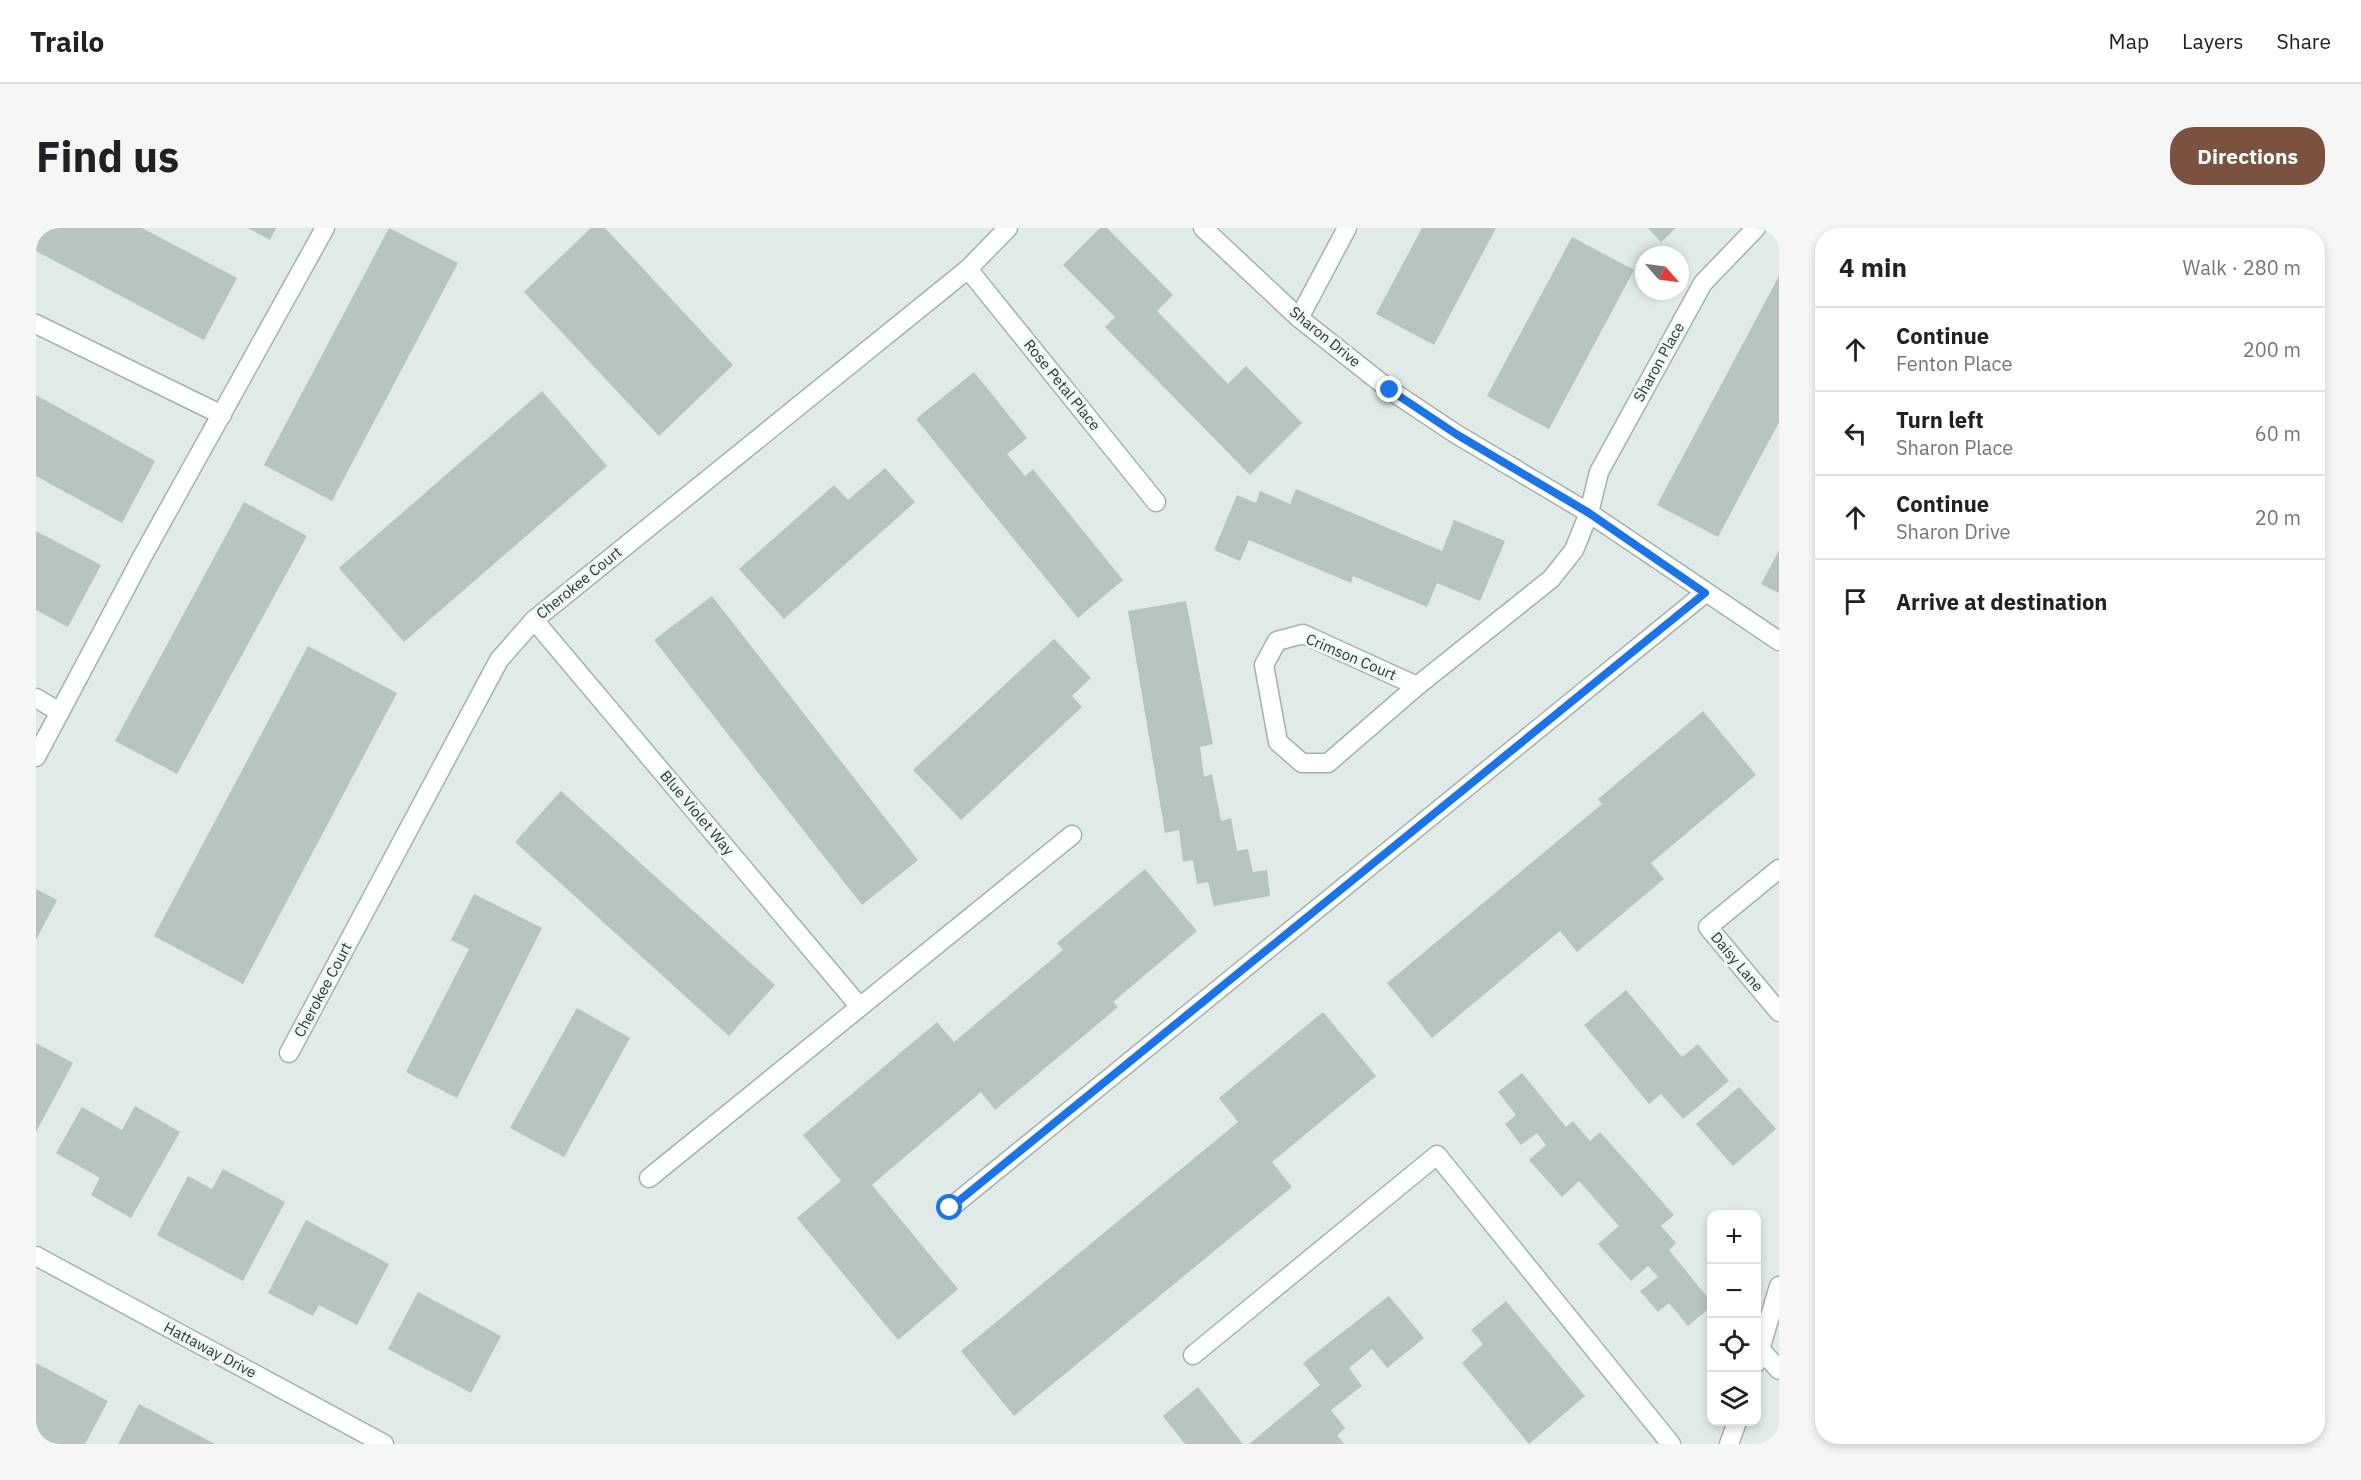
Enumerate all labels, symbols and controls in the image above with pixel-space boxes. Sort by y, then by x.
text: Trailo [30,23,104,60]
text: Map [2109,27,2149,55]
text: Layers [2182,27,2244,55]
text: Share [2277,27,2331,55]
button: Directions [2170,127,2325,185]
text: Find us [36,129,179,184]
north arrow [1635,246,1689,300]
text: 4 min [1839,250,1907,284]
text: Walk · 280 m [2183,254,2301,281]
street label: Sharon Drive [1286,302,1365,371]
street label: Sharon Place [1629,319,1688,405]
text: Continue [1896,321,1989,350]
icon: ahead [1839,333,1872,366]
street label: Rose Petal Place [1020,335,1105,434]
text: 200 m [2243,336,2301,363]
text: Fenton Place [1896,350,2012,377]
route end [1376,376,1402,402]
text: Turn left [1896,405,1984,434]
icon: left [1839,417,1872,450]
text: 60 m [2255,420,2301,447]
text: Sharon Place [1896,434,2013,461]
text: Continue [1896,489,1989,518]
icon: ahead [1839,501,1872,534]
text: 20 m [2255,504,2301,531]
text: Sharon Drive [1896,518,2011,545]
street label: Cherokee Court [532,542,625,623]
icon: arrive [1839,585,1872,618]
text: Arrive at destination [1896,587,2107,616]
street label: Crimson Court [1303,629,1399,684]
street label: Blue Violet Way [656,766,739,859]
street label: Daisy Lane [1707,928,1768,995]
street label: Cherokee Court [290,939,356,1040]
route start [936,1194,962,1220]
map controls [1707,1210,1761,1426]
button: + [1707,1210,1761,1264]
button: − [1707,1264,1761,1318]
street label: Hattaway Drive [161,1317,260,1382]
button: locate [1707,1318,1761,1372]
button: layers [1707,1372,1761,1426]

